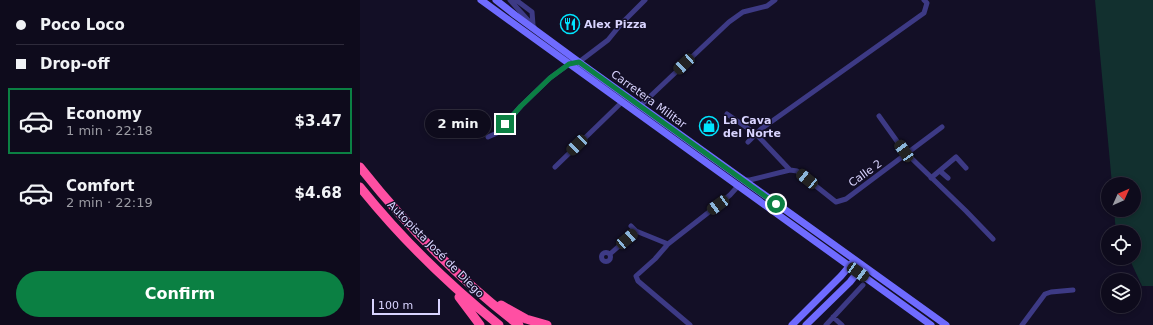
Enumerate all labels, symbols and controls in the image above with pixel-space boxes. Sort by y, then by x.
restaurant icon: Alex Pizza [559,13,581,35]
text: Poco Loco [40,16,125,34]
place label: Alex Pizza [584,18,647,31]
car [671,51,697,77]
text: Drop-off [40,55,110,73]
street label: Carretera Militar [609,68,689,131]
icon: car [18,103,54,139]
text: Economy [66,105,142,123]
callout: 2 min [425,110,491,138]
text: $3.47 [295,112,342,130]
place label: La Cava del Norte [723,114,781,140]
route end [496,115,514,133]
shop icon: La Cava del Norte [698,115,720,137]
text: 2 min [438,116,478,131]
text: 1 min · 22:18 [66,123,153,138]
car [564,132,590,158]
car [892,138,916,164]
street label: Calle 2 [846,157,884,190]
car [794,167,820,191]
icon: car [18,175,54,211]
text: Comfort [66,177,134,195]
north arrow [1101,177,1141,217]
map controls [1101,177,1141,313]
text: $4.68 [295,184,342,202]
car [705,193,731,217]
text: 2 min · 22:19 [66,195,153,210]
route start [767,195,785,213]
street label: Autopista José de Diego [385,198,487,300]
button: locate [1101,225,1141,265]
car [614,227,640,251]
car [845,260,871,284]
button: Confirm [16,271,344,317]
button: layers [1101,273,1141,313]
scale bar [372,297,440,316]
text: 100 m [378,299,413,312]

